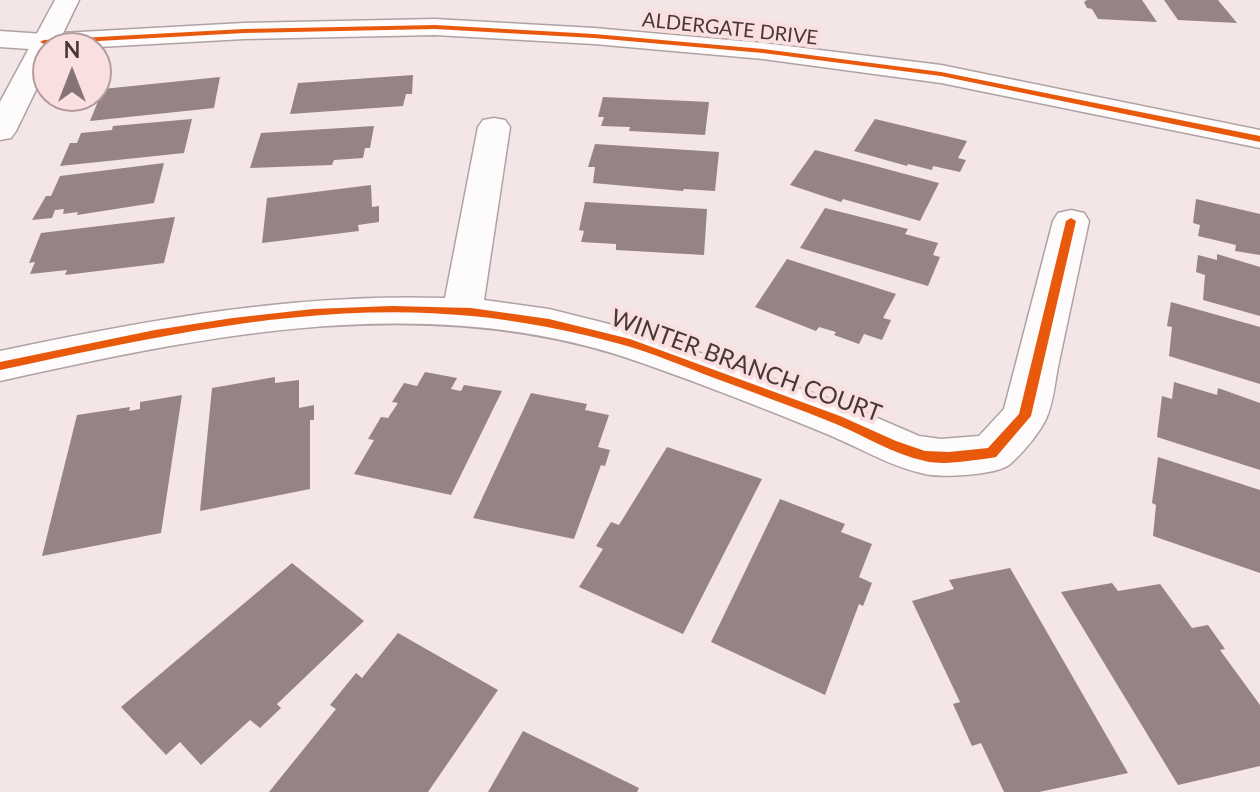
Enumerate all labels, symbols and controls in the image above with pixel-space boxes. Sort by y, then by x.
street label: ALDERGATE DRIVE [641,8,819,50]
north arrow [32,32,112,112]
text: N [64,36,80,63]
street label: WINTER BRANCH COURT [607,304,885,428]

